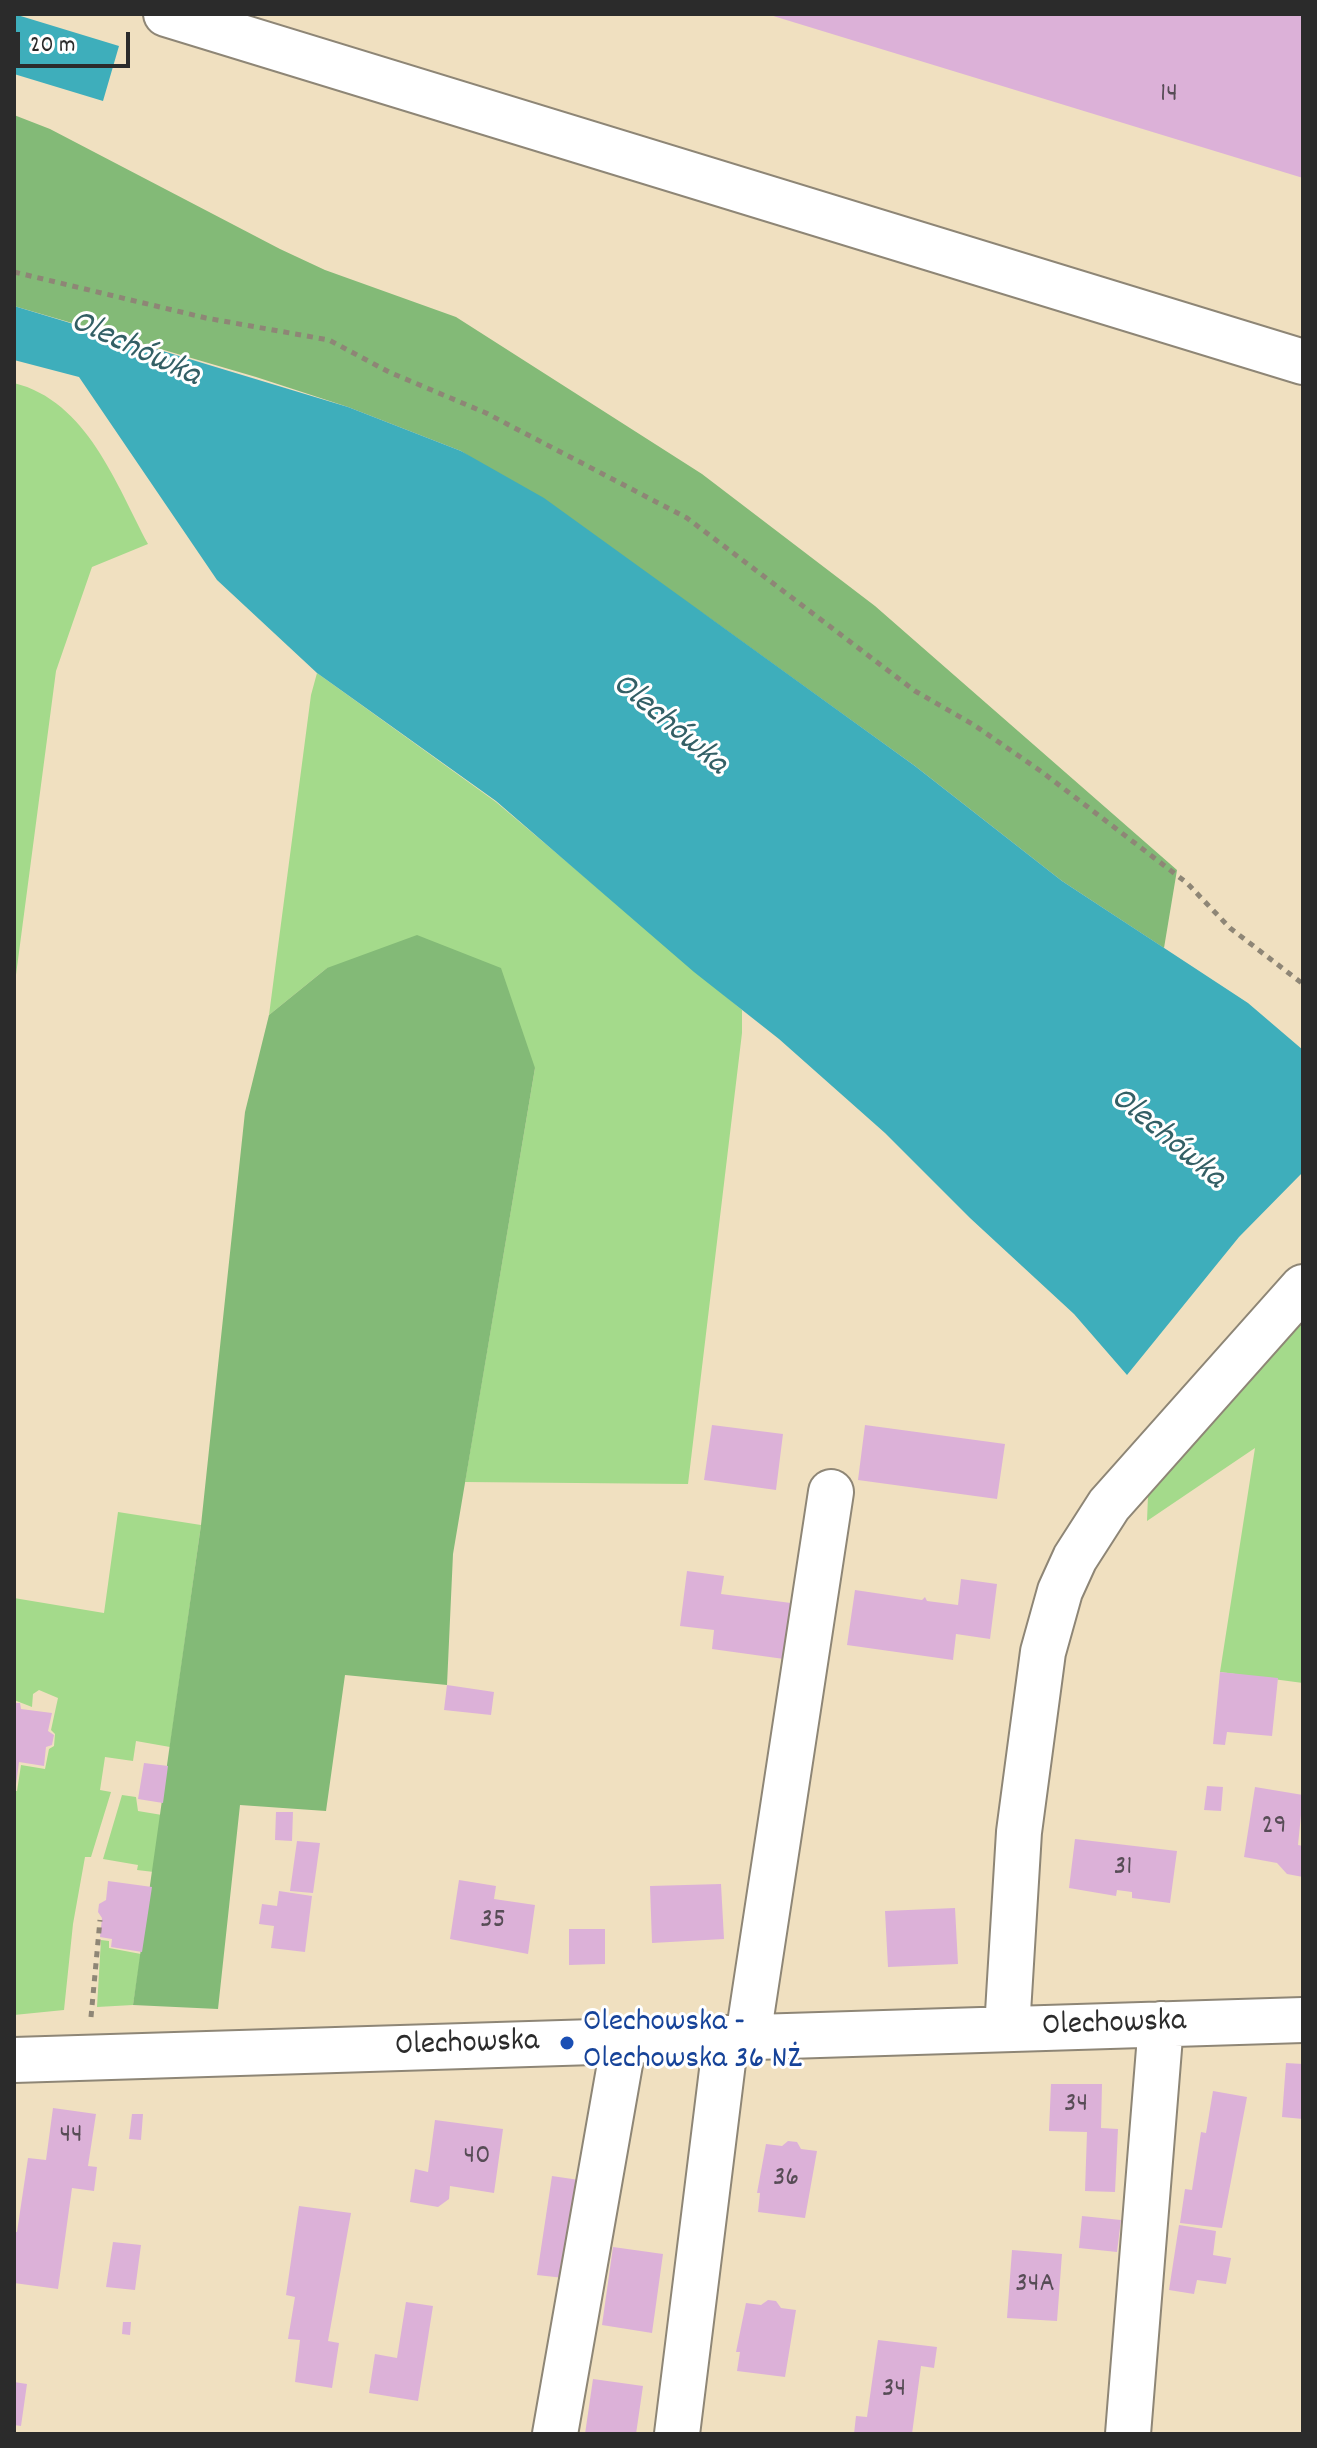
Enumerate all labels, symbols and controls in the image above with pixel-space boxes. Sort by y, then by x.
scale bar [20,16,134,66]
text: 20 m [30,29,76,63]
house number: 14 [1160,79,1178,113]
water label: Olechówka [63,303,205,399]
water label: Olechówka [602,666,734,786]
water label: Olechówka [1100,1080,1232,1200]
house number: 29 [1261,1811,1287,1845]
house number: 31 [1114,1852,1132,1886]
house number: 35 [480,1905,506,1939]
street label: Olechowska [1041,2004,1187,2048]
place label: Olechowska - Olechowska 36 NŻ [583,2006,802,2081]
street label: Olechowska [394,2024,540,2068]
marker: Olechowska - Olechowska 36 NŻ [558,2034,576,2052]
house number: 34 [1064,2089,1088,2123]
house number: 44 [59,2120,83,2154]
house number: 40 [464,2141,490,2175]
house number: 36 [773,2163,799,2197]
house number: 34A [1015,2269,1055,2303]
house number: 34 [882,2374,906,2408]

